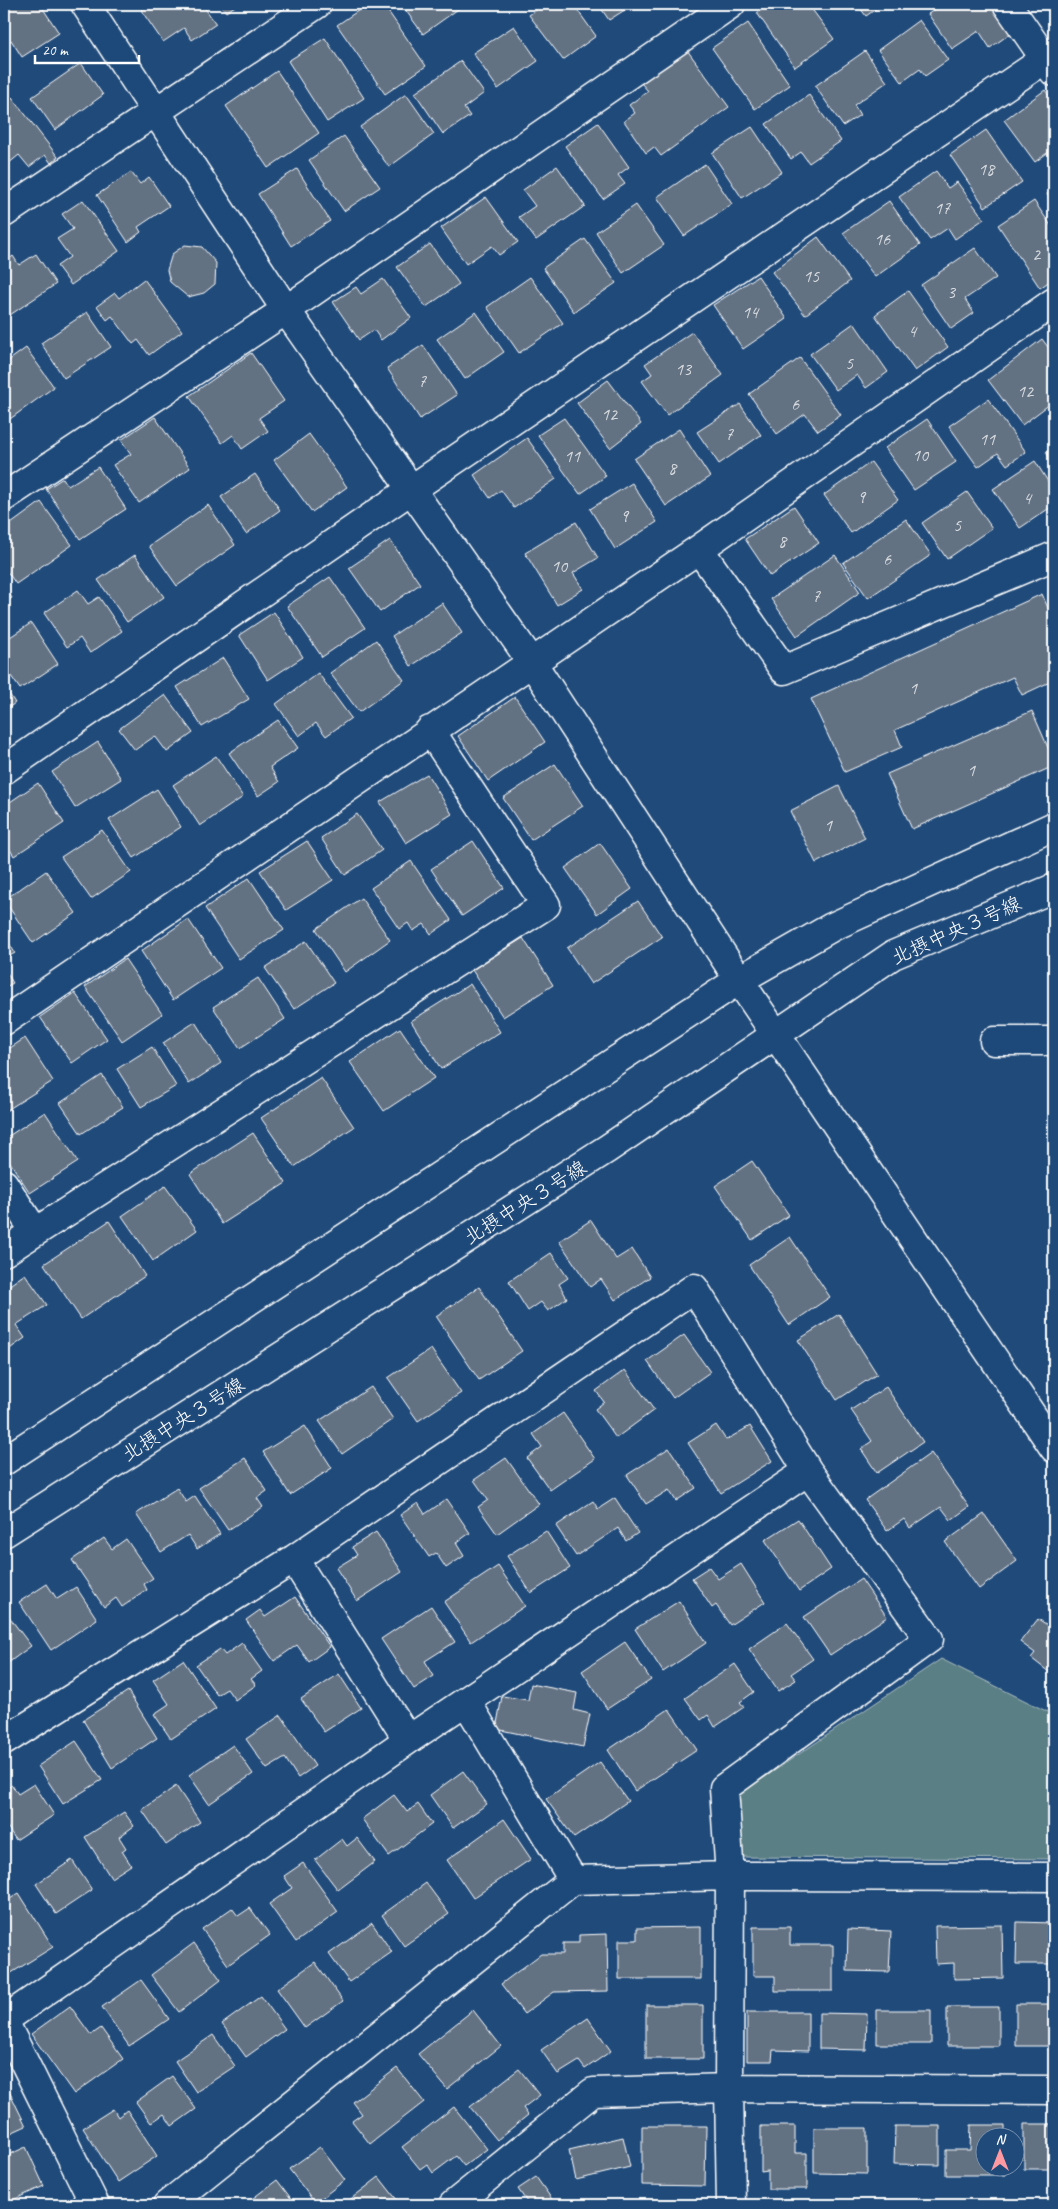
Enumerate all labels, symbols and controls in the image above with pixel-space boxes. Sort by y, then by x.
scale bar [35,32,139,64]
text: 20 m [42,41,69,60]
house number: 18 [978,158,996,180]
house number: 17 [934,197,951,219]
house number: 16 [874,228,891,250]
house number: 2 [1032,243,1042,265]
house number: 15 [803,265,820,287]
house number: 3 [947,281,957,303]
house number: 14 [742,301,760,323]
house number: 4 [908,320,918,342]
house number: 5 [845,352,854,374]
house number: 13 [675,358,693,380]
house number: 7 [418,370,427,392]
house number: 12 [1017,380,1035,402]
house number: 6 [791,393,800,415]
house number: 12 [601,403,619,425]
house number: 7 [725,423,734,445]
house number: 11 [979,428,996,450]
house number: 10 [912,444,930,466]
house number: 11 [564,445,581,467]
house number: 8 [668,457,678,479]
house number: 9 [857,486,867,508]
house number: 4 [1023,487,1033,509]
house number: 9 [620,505,630,527]
house number: 5 [953,514,962,536]
house number: 8 [778,530,788,552]
house number: 6 [883,548,892,570]
house number: 10 [551,555,569,577]
house number: 7 [812,585,821,607]
house number: 1 [909,677,918,699]
house number: 1 [967,759,976,781]
house number: 1 [824,814,833,836]
street label: 北摂中央３号線 [887,891,1025,970]
street label: 北摂中央３号線 [459,1155,591,1250]
street label: 北摂中央３号線 [117,1372,249,1467]
north arrow [976,2126,1026,2176]
text: N [996,2131,1007,2148]

